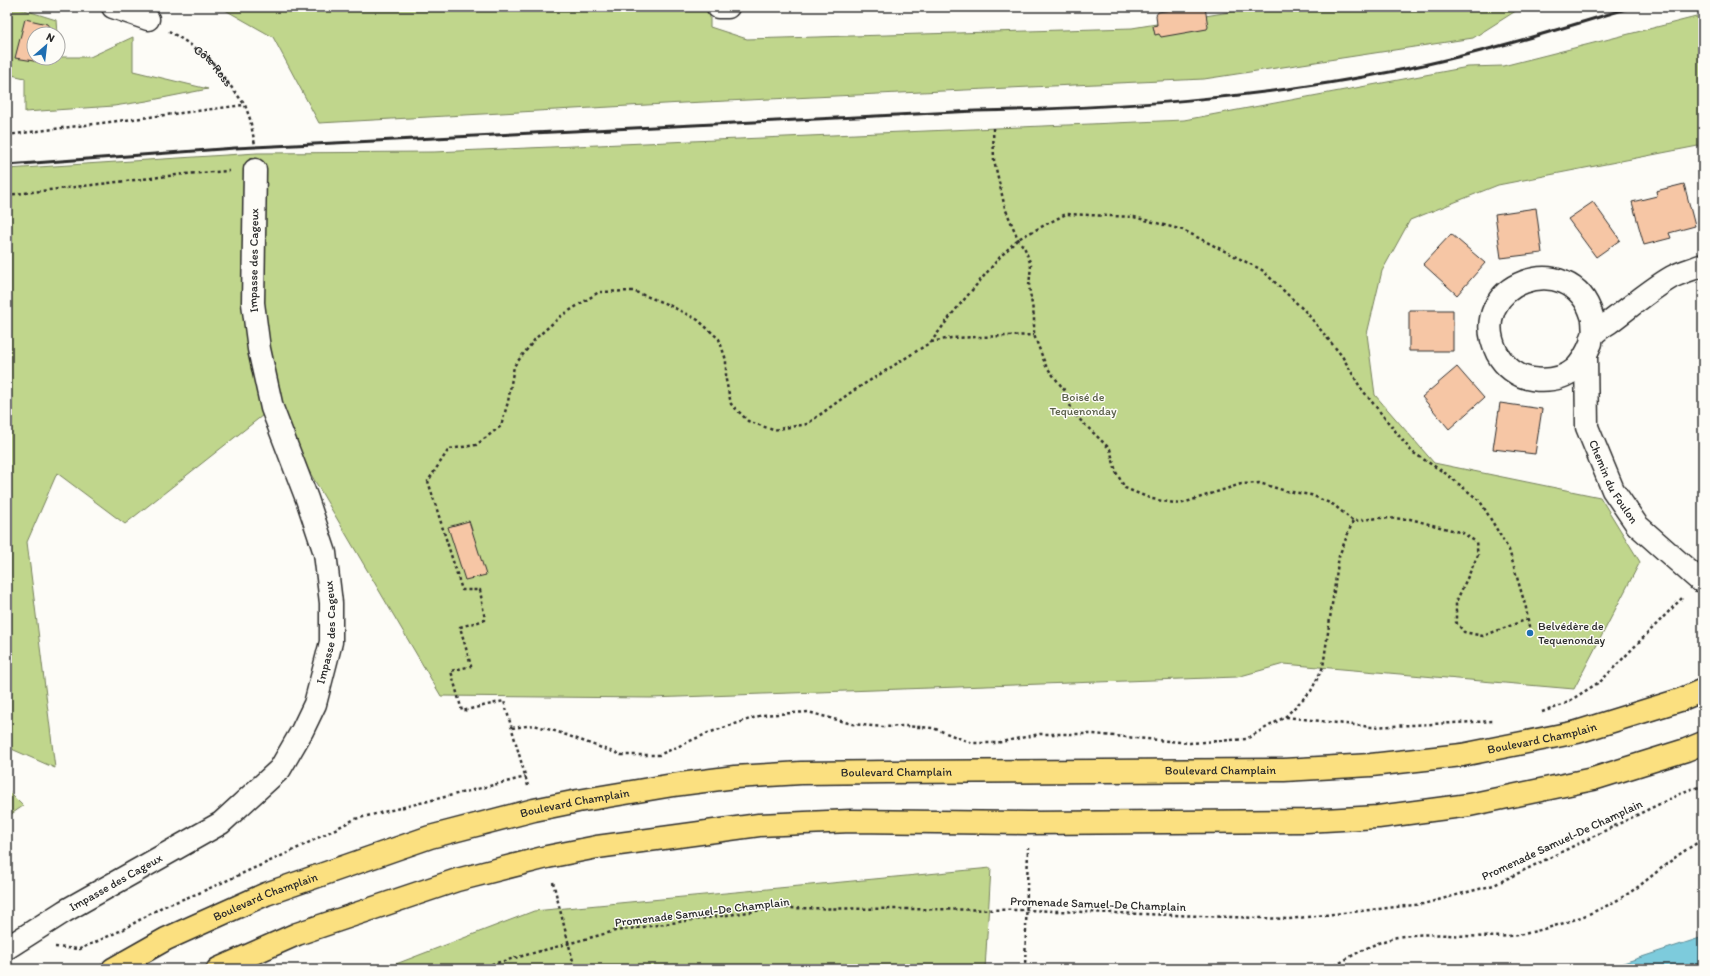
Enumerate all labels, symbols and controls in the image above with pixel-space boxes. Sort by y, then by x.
north arrow [26,26,66,66]
text: N [44,30,57,45]
street label: Côte Ross [191,43,235,89]
street label: Impasse des Cageux [245,208,261,313]
park label: Boisé de Tequenonday [1049,390,1117,418]
street label: Chemin du Foulon [1586,438,1641,527]
street label: Impasse des Cageux [313,580,338,685]
place label: Belvédère de Tequenonday [1538,619,1606,647]
marker: Belvédère de Tequenonday [1525,628,1535,638]
street label: Boulevard Champlain [1486,719,1599,757]
street label: Boulevard Champlain [1165,763,1276,778]
street label: Boulevard Champlain [841,765,952,780]
street label: Boulevard Champlain [518,785,631,820]
street label: Promenade Samuel-De Champlain [1479,796,1645,884]
street label: Impasse des Cageux [67,850,165,914]
street label: Boulevard Champlain [211,870,320,924]
street label: Promenade Samuel-De Champlain [614,894,791,930]
street label: Promenade Samuel-De Champlain [1010,894,1187,914]

